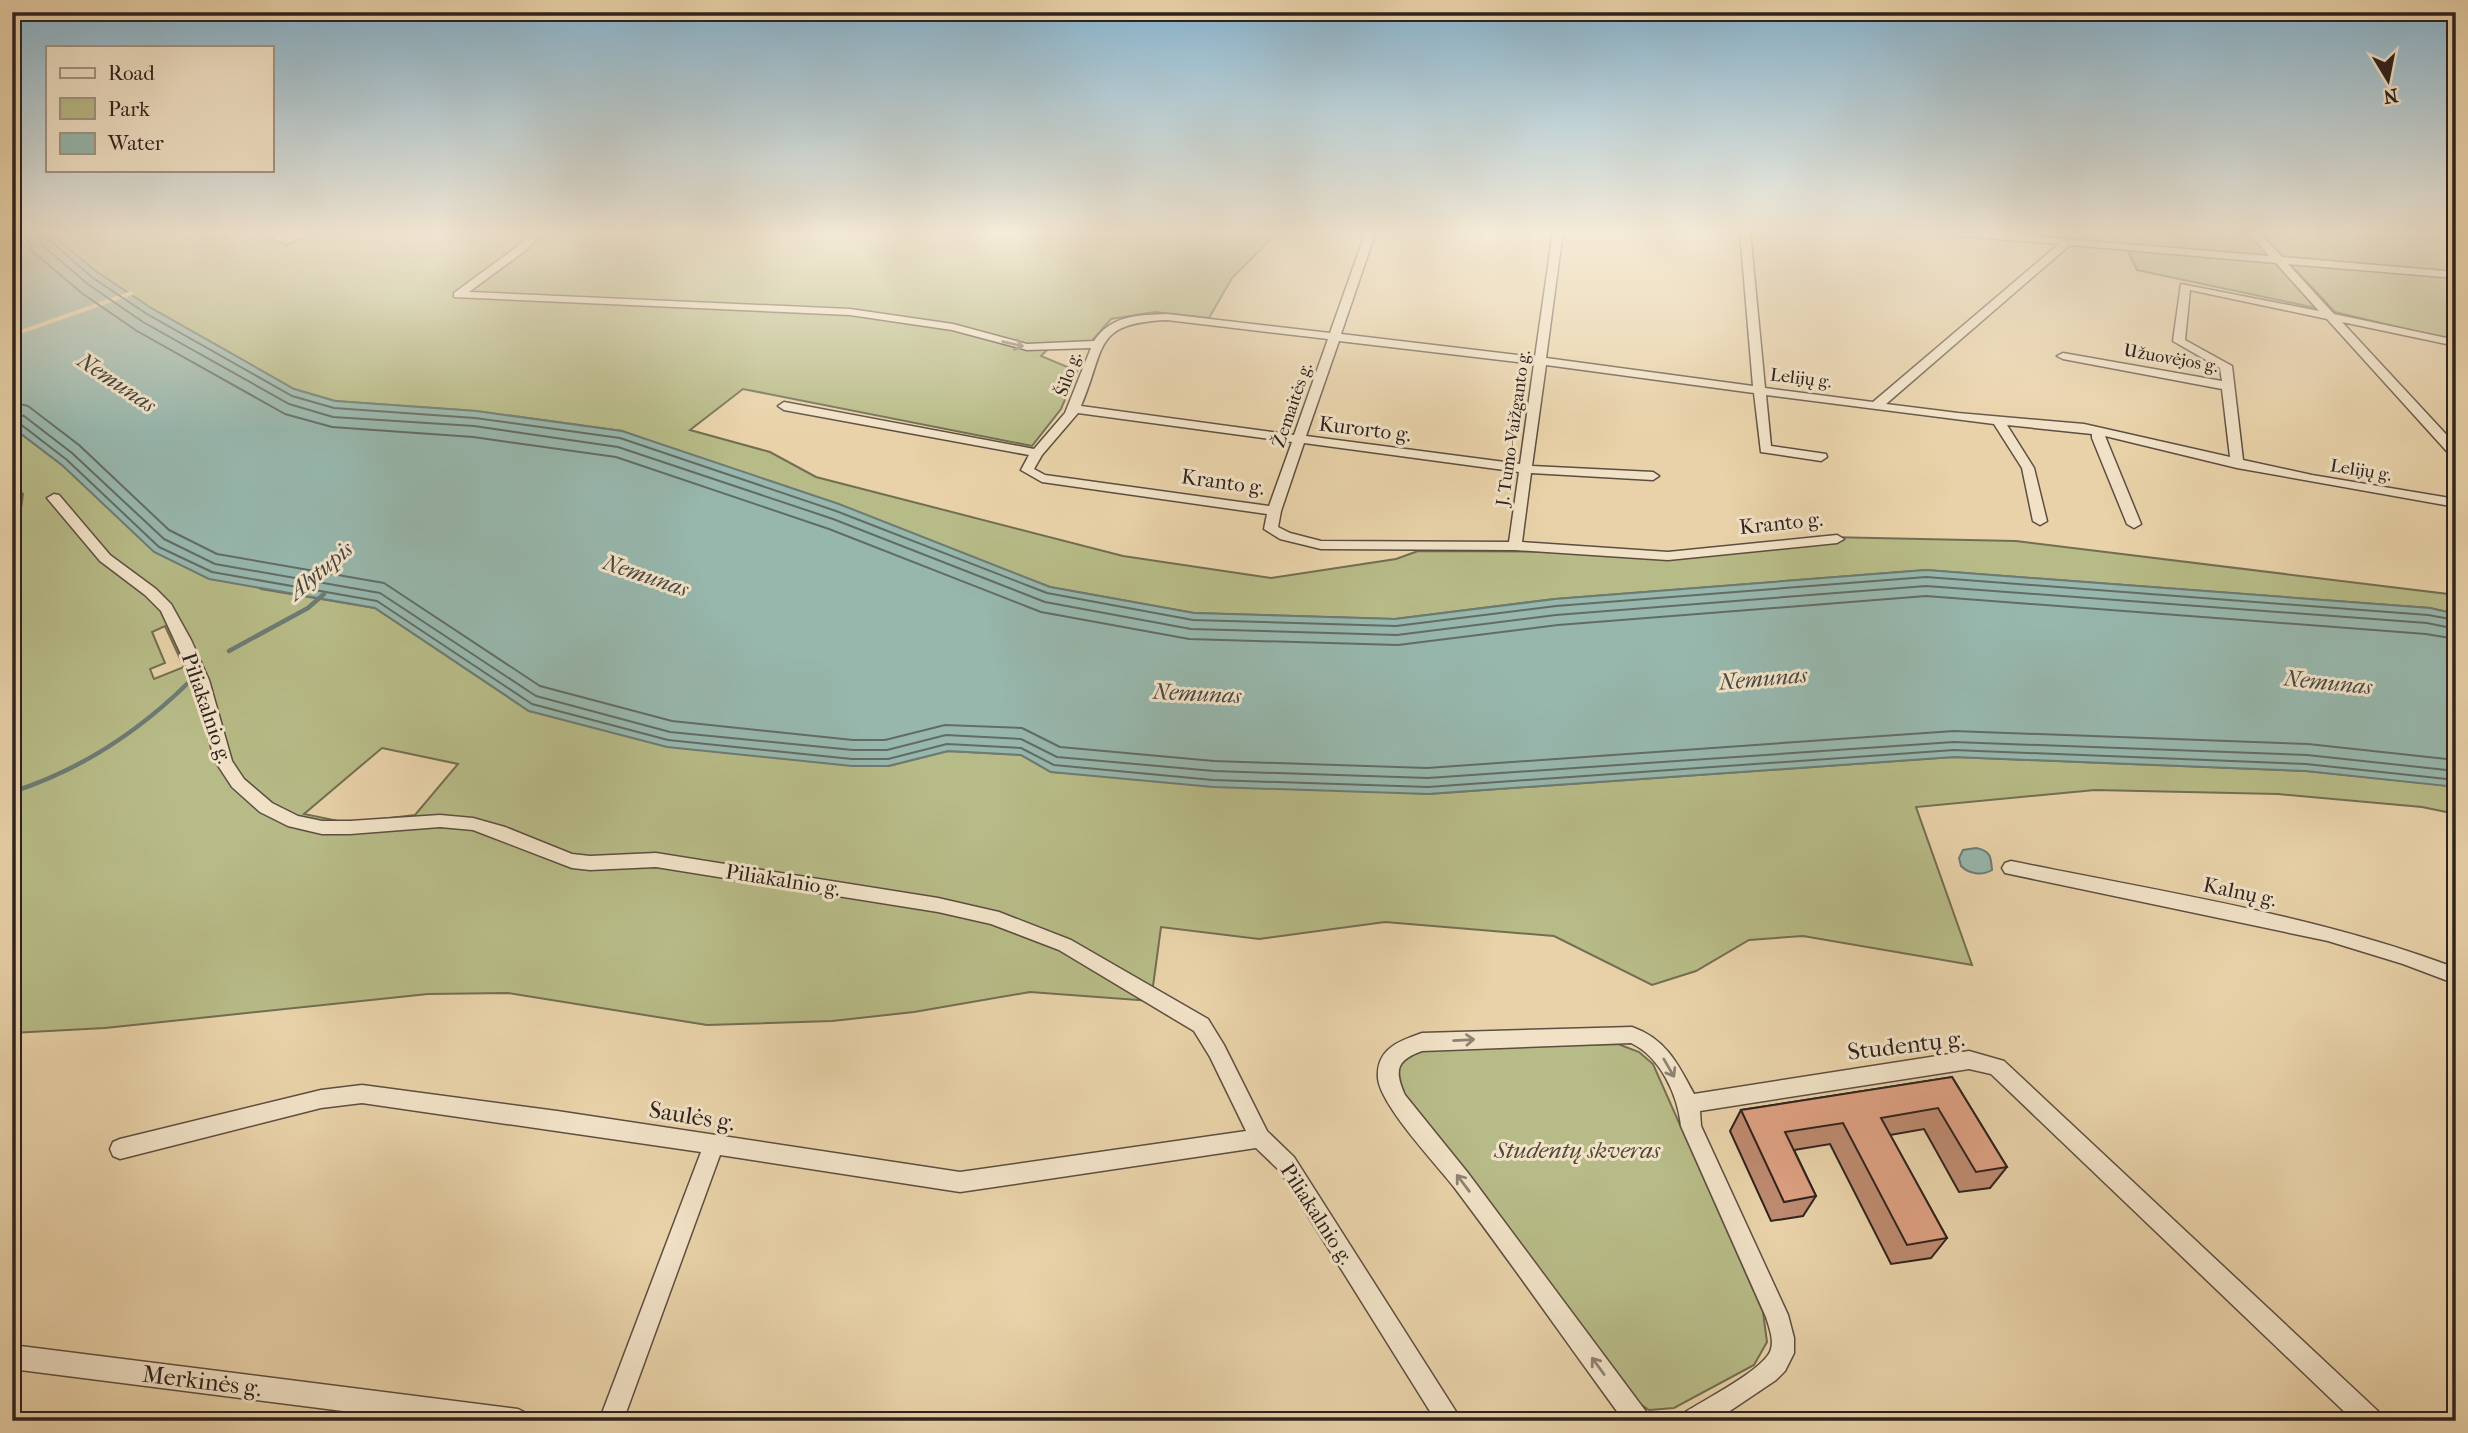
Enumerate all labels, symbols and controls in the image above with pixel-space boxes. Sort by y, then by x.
legend [46,46,273,172]
north arrow [2352,46,2422,116]
text: Road [108,61,155,85]
text: N [2381,84,2400,108]
text: Park [108,97,150,121]
text: Water [107,131,164,155]
one-way arrow [1001,338,1024,351]
street label: Užuovėjos g. [2122,340,2220,377]
water label: Nemunas [72,346,162,419]
street label: Šilo g. [1049,349,1086,399]
street label: J. Tumo-Vaižganto g. [1492,349,1535,509]
street label: Žemaitės g. [1266,359,1317,450]
street label: Lelijų g. [1769,364,1833,393]
street label: Kurorto g. [1317,411,1413,447]
street label: Lelijų g. [2329,455,2393,486]
street label: Kranto g. [1180,464,1266,500]
street label: Kranto g. [1738,507,1824,539]
water label: Alytupis [280,535,359,607]
water label: Nemunas [599,548,693,603]
street label: Piliakalnio g. [177,649,237,767]
water label: Nemunas [1717,661,1809,696]
water label: Nemunas [2282,664,2374,701]
water label: Nemunas [1151,678,1243,709]
street label: Piliakalnio g. [724,859,842,901]
street label: Kalnų g. [2201,873,2279,911]
street label: Studentų g. [1846,1024,1966,1067]
one-way arrow [1452,1034,1475,1047]
one-way arrow [1662,1058,1676,1078]
street label: Saulės g. [647,1095,737,1137]
park label: Studentų skveras [1493,1136,1661,1165]
street label: Piliakalnio g. [1275,1159,1359,1269]
one-way arrow [1456,1174,1471,1193]
one-way arrow [1591,1357,1606,1376]
street label: Merkinės g. [141,1360,263,1402]

